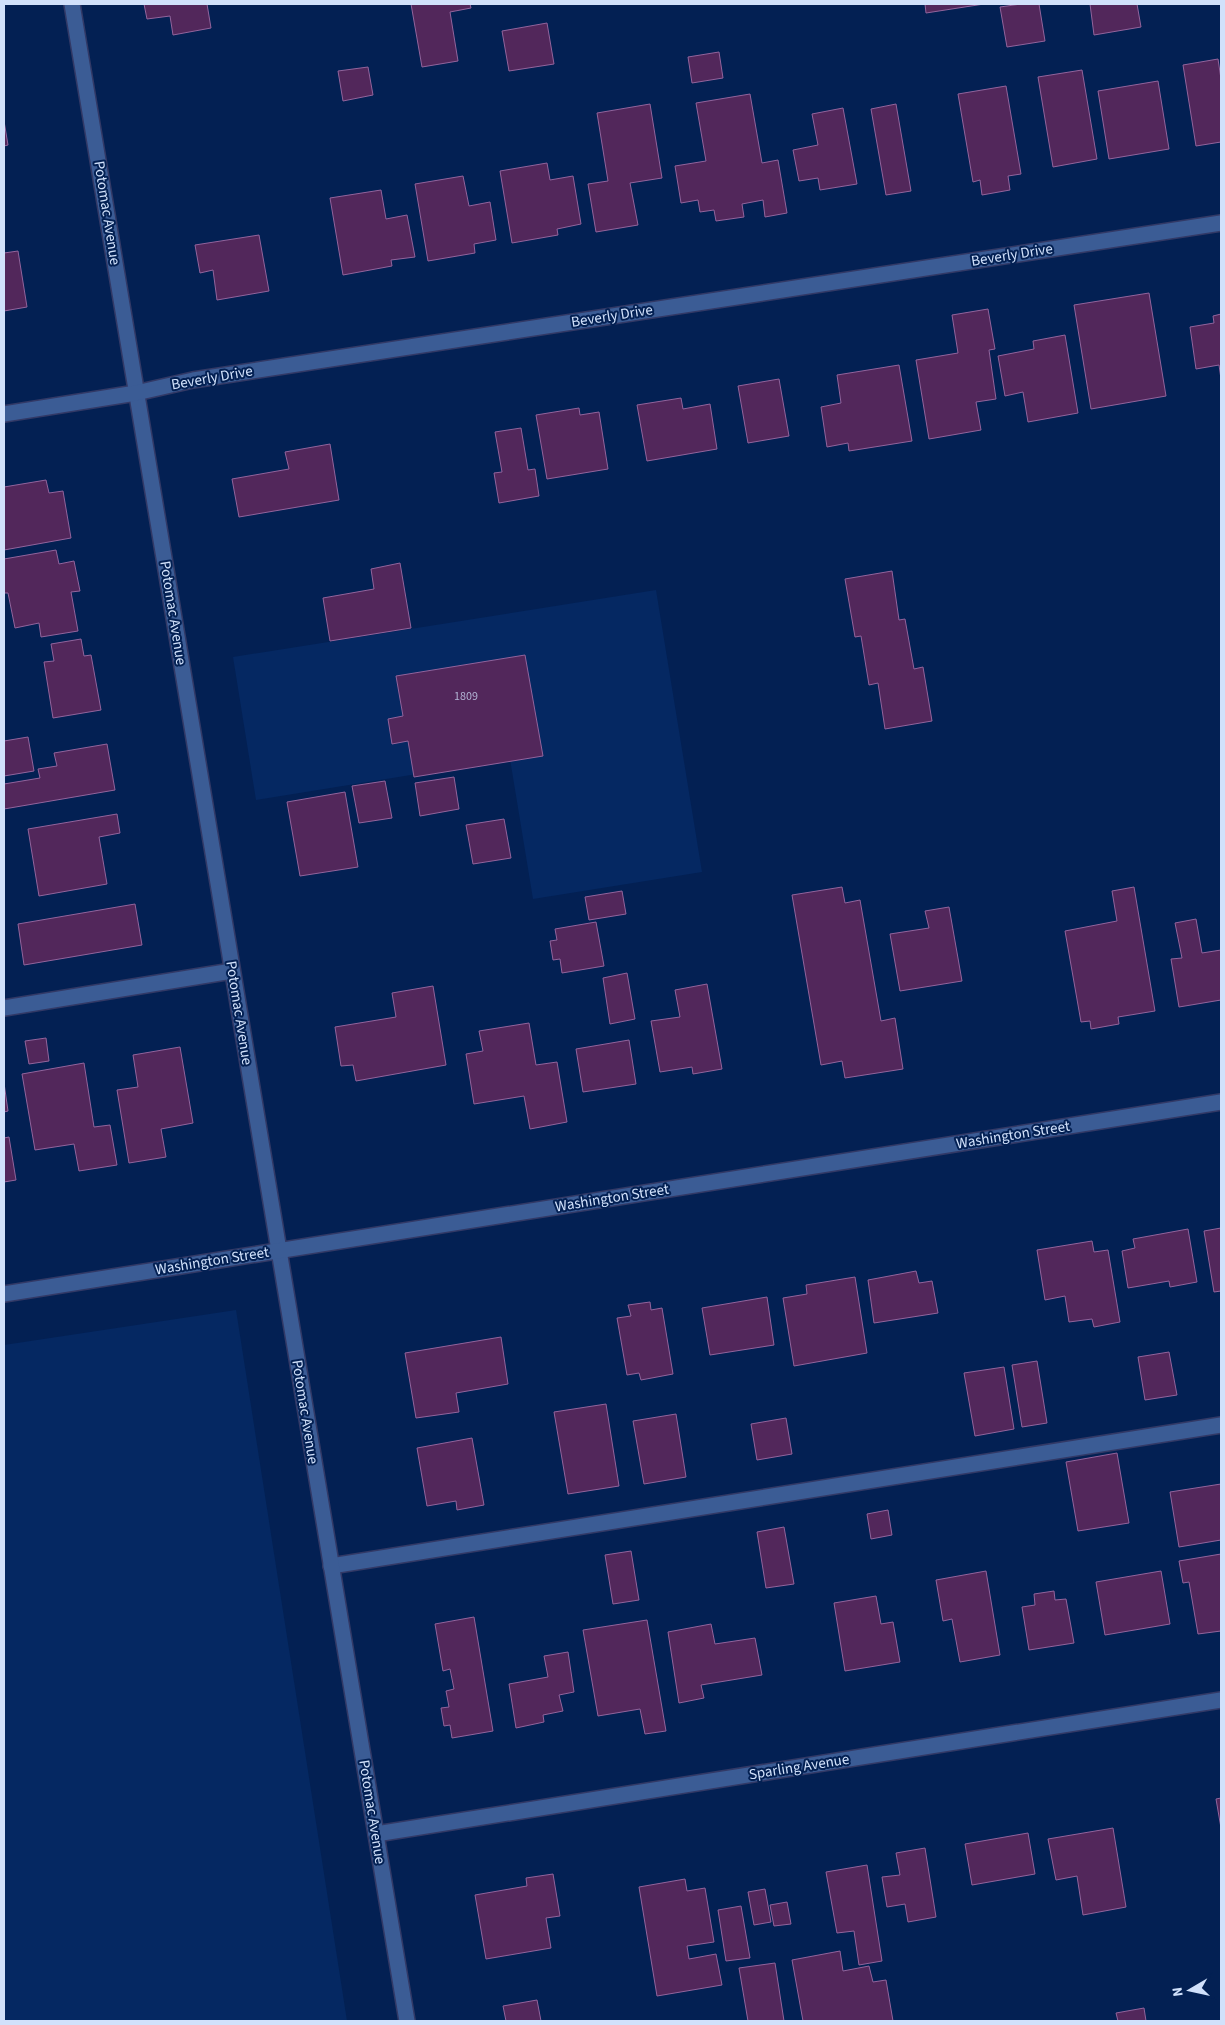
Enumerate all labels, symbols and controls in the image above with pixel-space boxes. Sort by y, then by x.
street label: Potomac Avenue [88,159,126,267]
street label: Beverly Drive [970,238,1054,272]
street label: Beverly Drive [570,299,654,333]
street label: Beverly Drive [170,361,254,395]
street label: Potomac Avenue [154,559,192,667]
house number: 1809 [454,688,478,705]
street label: Potomac Avenue [220,959,258,1067]
street label: Washington Street [955,1116,1071,1154]
street label: Washington Street [554,1179,670,1217]
street label: Washington Street [154,1242,270,1280]
street label: Potomac Avenue [286,1358,324,1466]
street label: Sparling Avenue [747,1749,851,1785]
street label: Potomac Avenue [353,1758,391,1866]
north arrow [1165,1965,1215,2015]
text: N [1168,1986,1189,1998]

